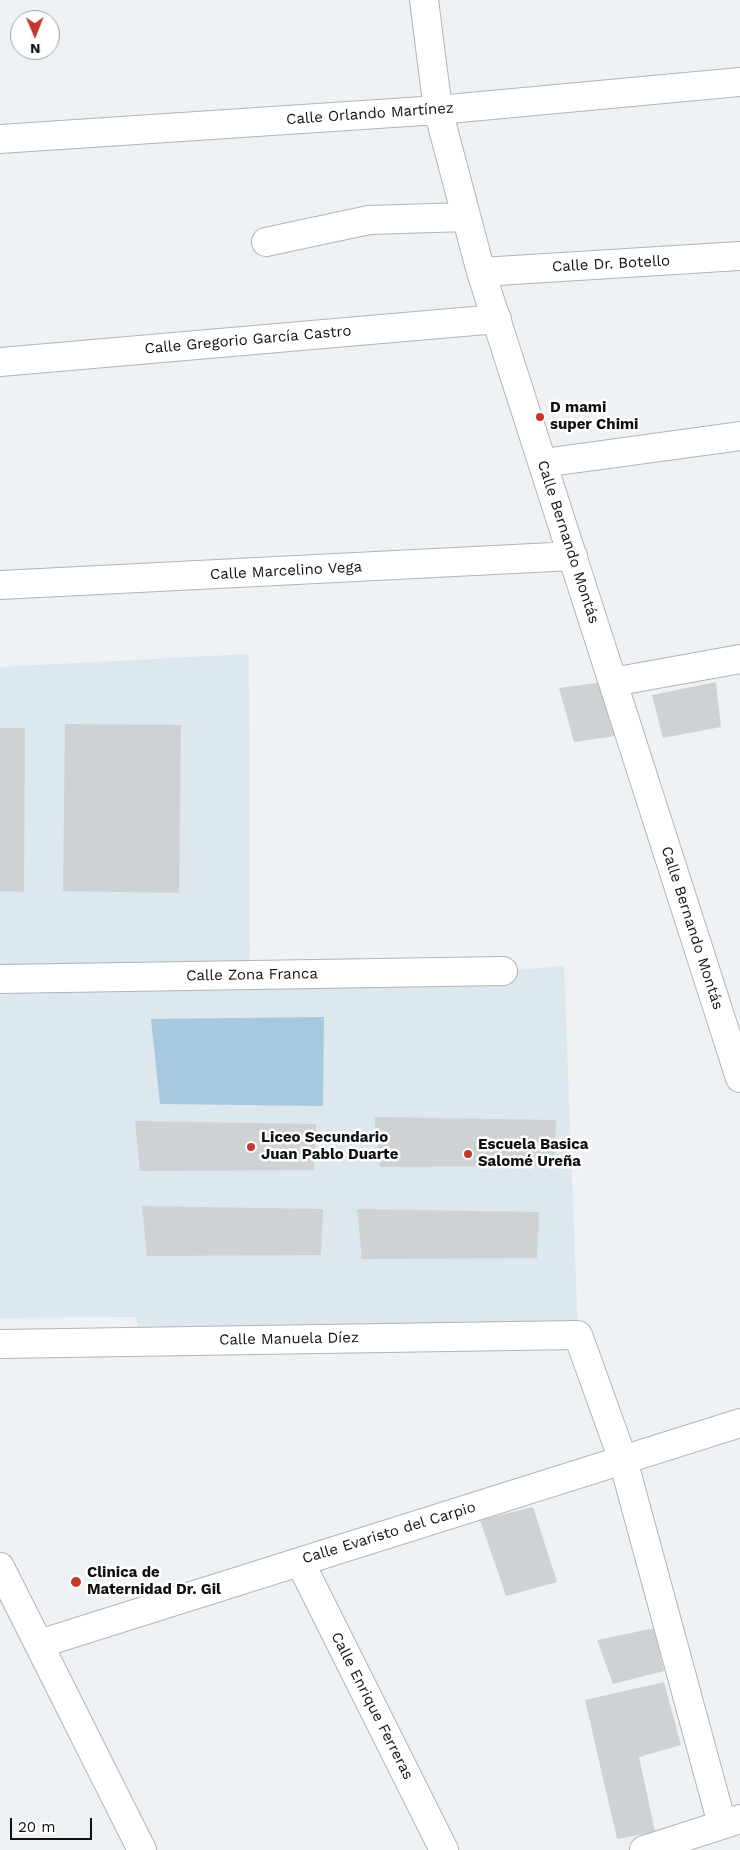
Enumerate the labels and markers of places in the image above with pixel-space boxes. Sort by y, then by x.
place label: D mami super Chimi [550,399,638,434]
marker: D mami super Chimi [534,411,546,423]
place label: Liceo Secundario Juan Pablo Duarte [261,1129,398,1164]
place label: Escuela Basica Salomé Ureña [478,1136,588,1171]
marker: Liceo Secundario Juan Pablo Duarte [245,1141,257,1153]
marker: Escuela Basica Salomé Ureña [462,1148,474,1160]
place label: Clinica de Maternidad Dr. Gil [87,1564,221,1599]
marker: Clinica de Maternidad Dr. Gil [69,1575,83,1589]

